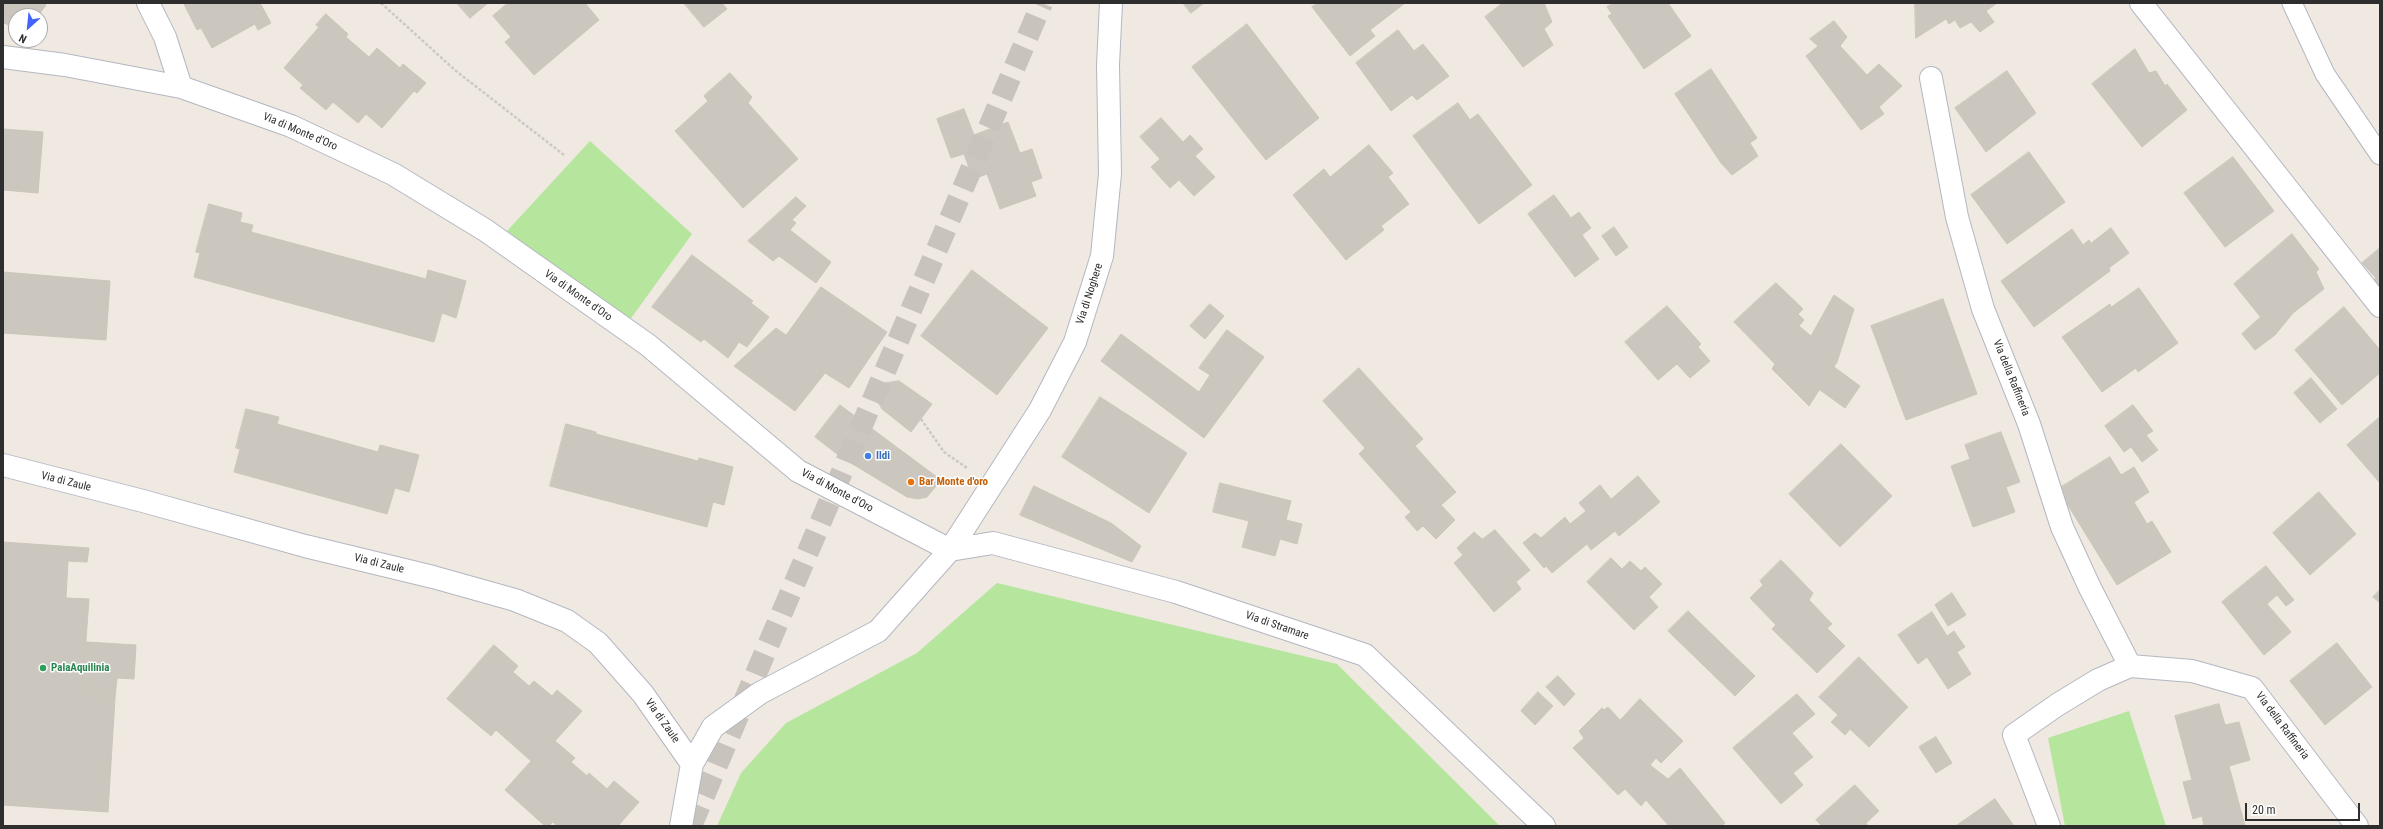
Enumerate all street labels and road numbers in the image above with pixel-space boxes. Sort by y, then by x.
street label: Via di Monte d'Oro [261,110,339,154]
street label: Via di Noghere [1074,262,1106,326]
street label: Via di Monte d'Oro [542,268,614,324]
street label: Via della Raffineria [1990,338,2032,418]
street label: Via di Monte d'Oro [799,466,875,516]
street label: Via di Zaule [40,469,92,495]
street label: Via di Zaule [353,551,405,577]
street label: Via di Stramare [1244,609,1310,643]
street label: Via della Raffineria [2252,690,2312,762]
street label: Via di Zaule [642,696,682,746]

